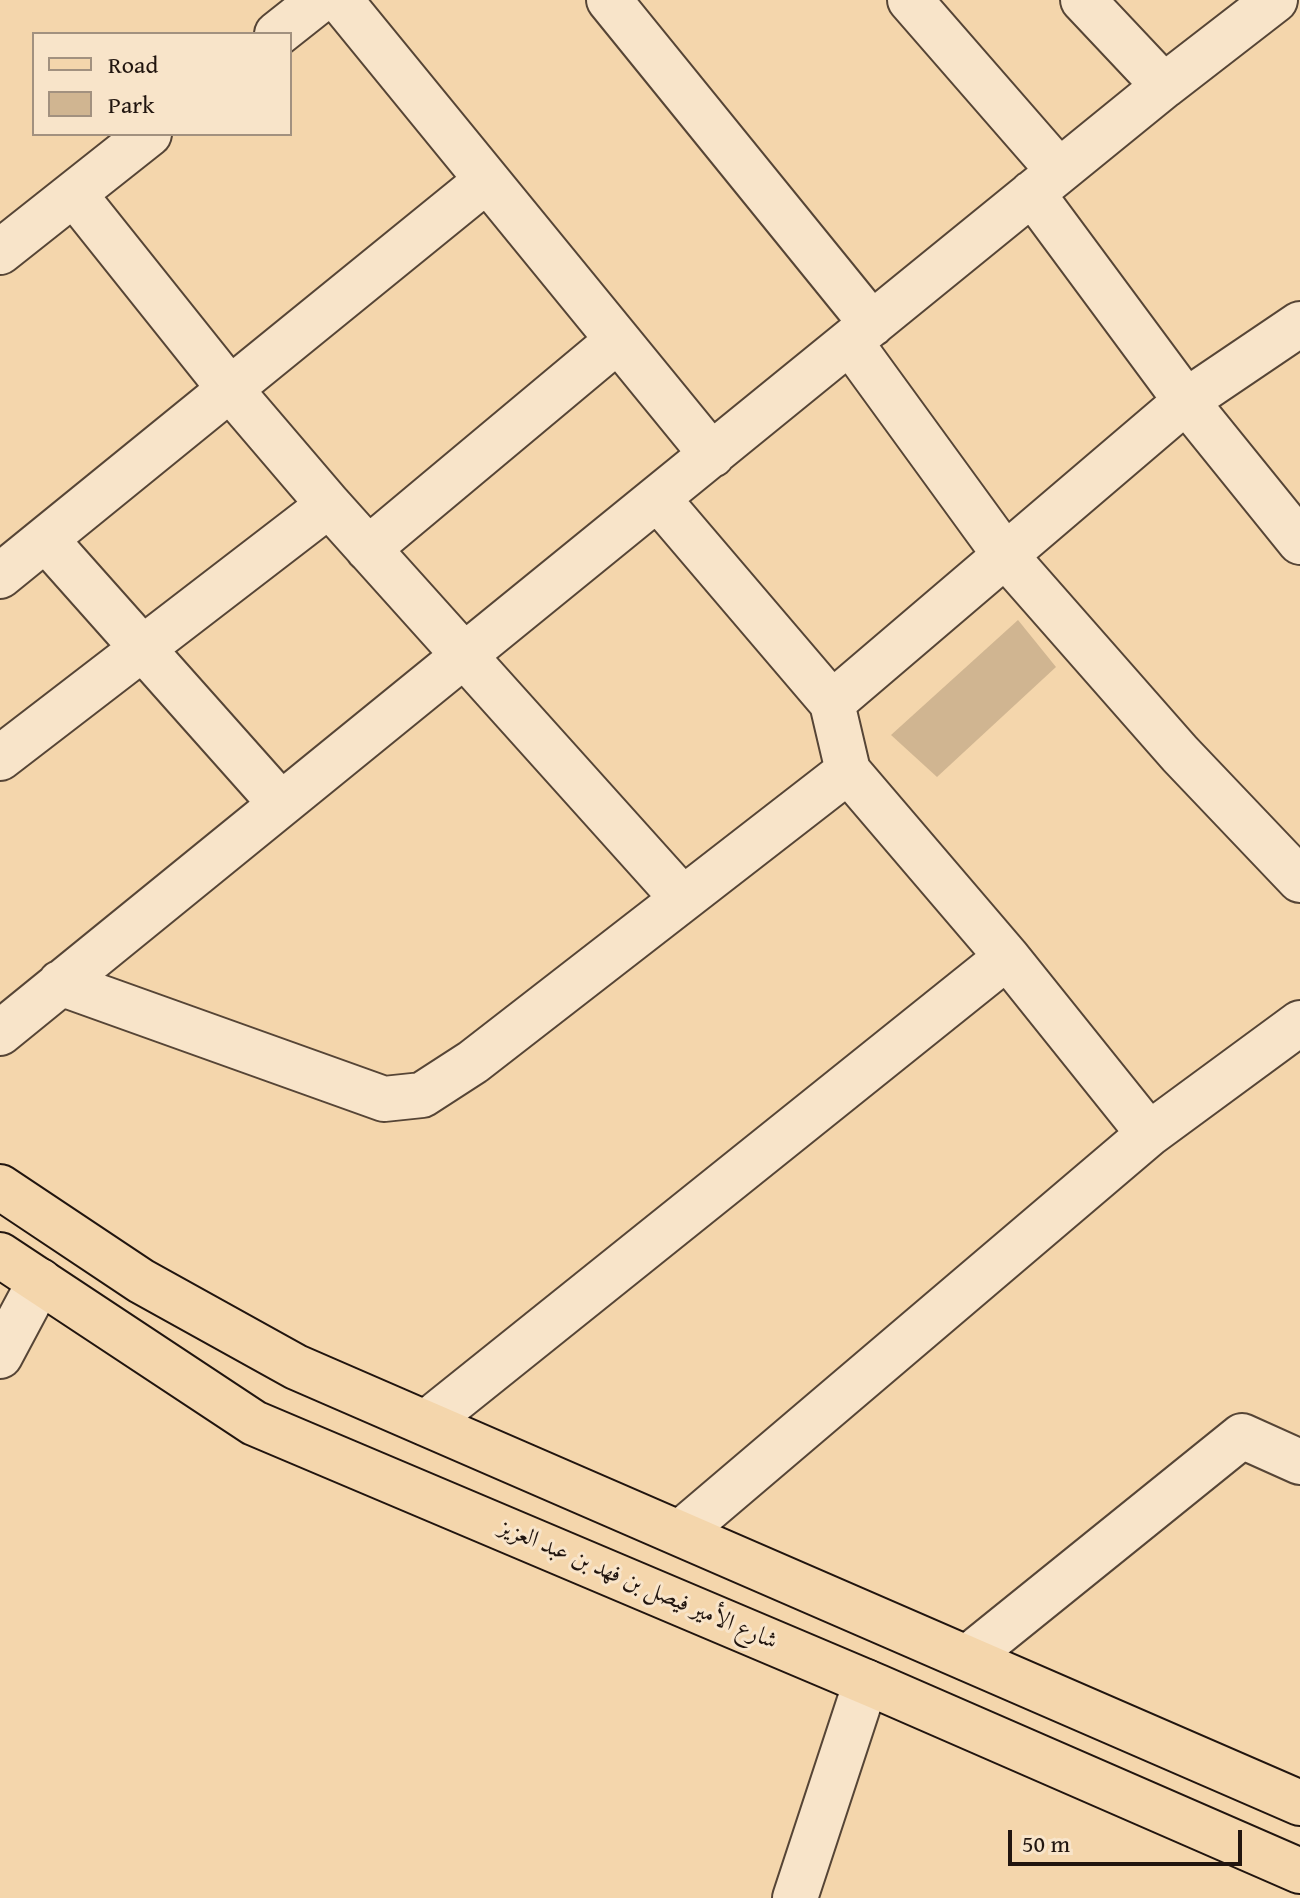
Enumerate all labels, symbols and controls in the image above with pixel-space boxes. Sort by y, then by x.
legend [32,32,292,136]
text: Road [108,47,158,82]
text: Park [108,87,154,122]
street label: شارع الأمير فيصل بن فهد بن عبد العزيز [495,1513,781,1657]
scale bar [1012,1814,1246,1864]
text: 50 m [1022,1826,1070,1861]

